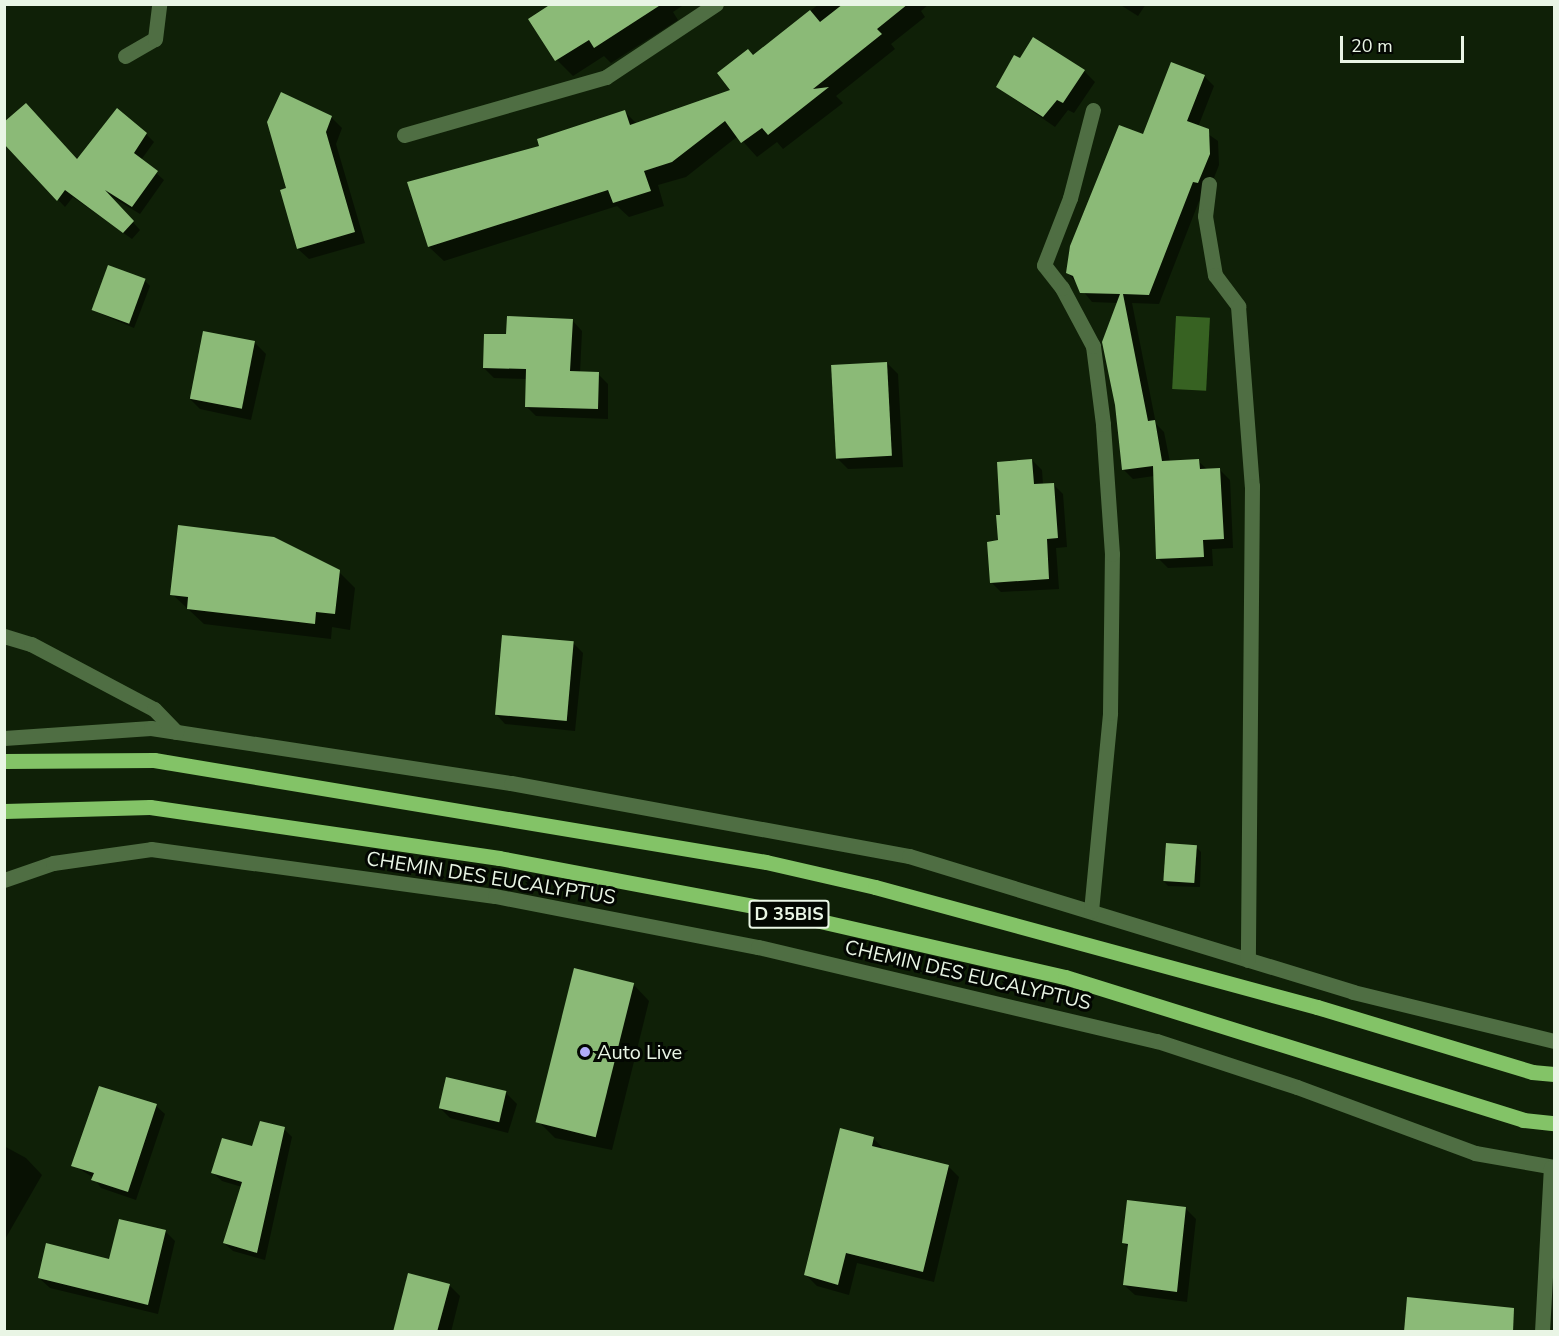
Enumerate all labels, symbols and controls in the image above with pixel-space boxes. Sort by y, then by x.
scale bar [1343,24,1468,62]
text: 20 m [1351,34,1393,58]
street label: CHEMIN DES EUCALYPTUS [365,846,617,910]
road number: D 35BIS [748,899,830,929]
street label: CHEMIN DES EUCALYPTUS [842,935,1094,1015]
place label: Auto Live [597,1040,682,1064]
marker: Auto Live [578,1045,592,1059]

